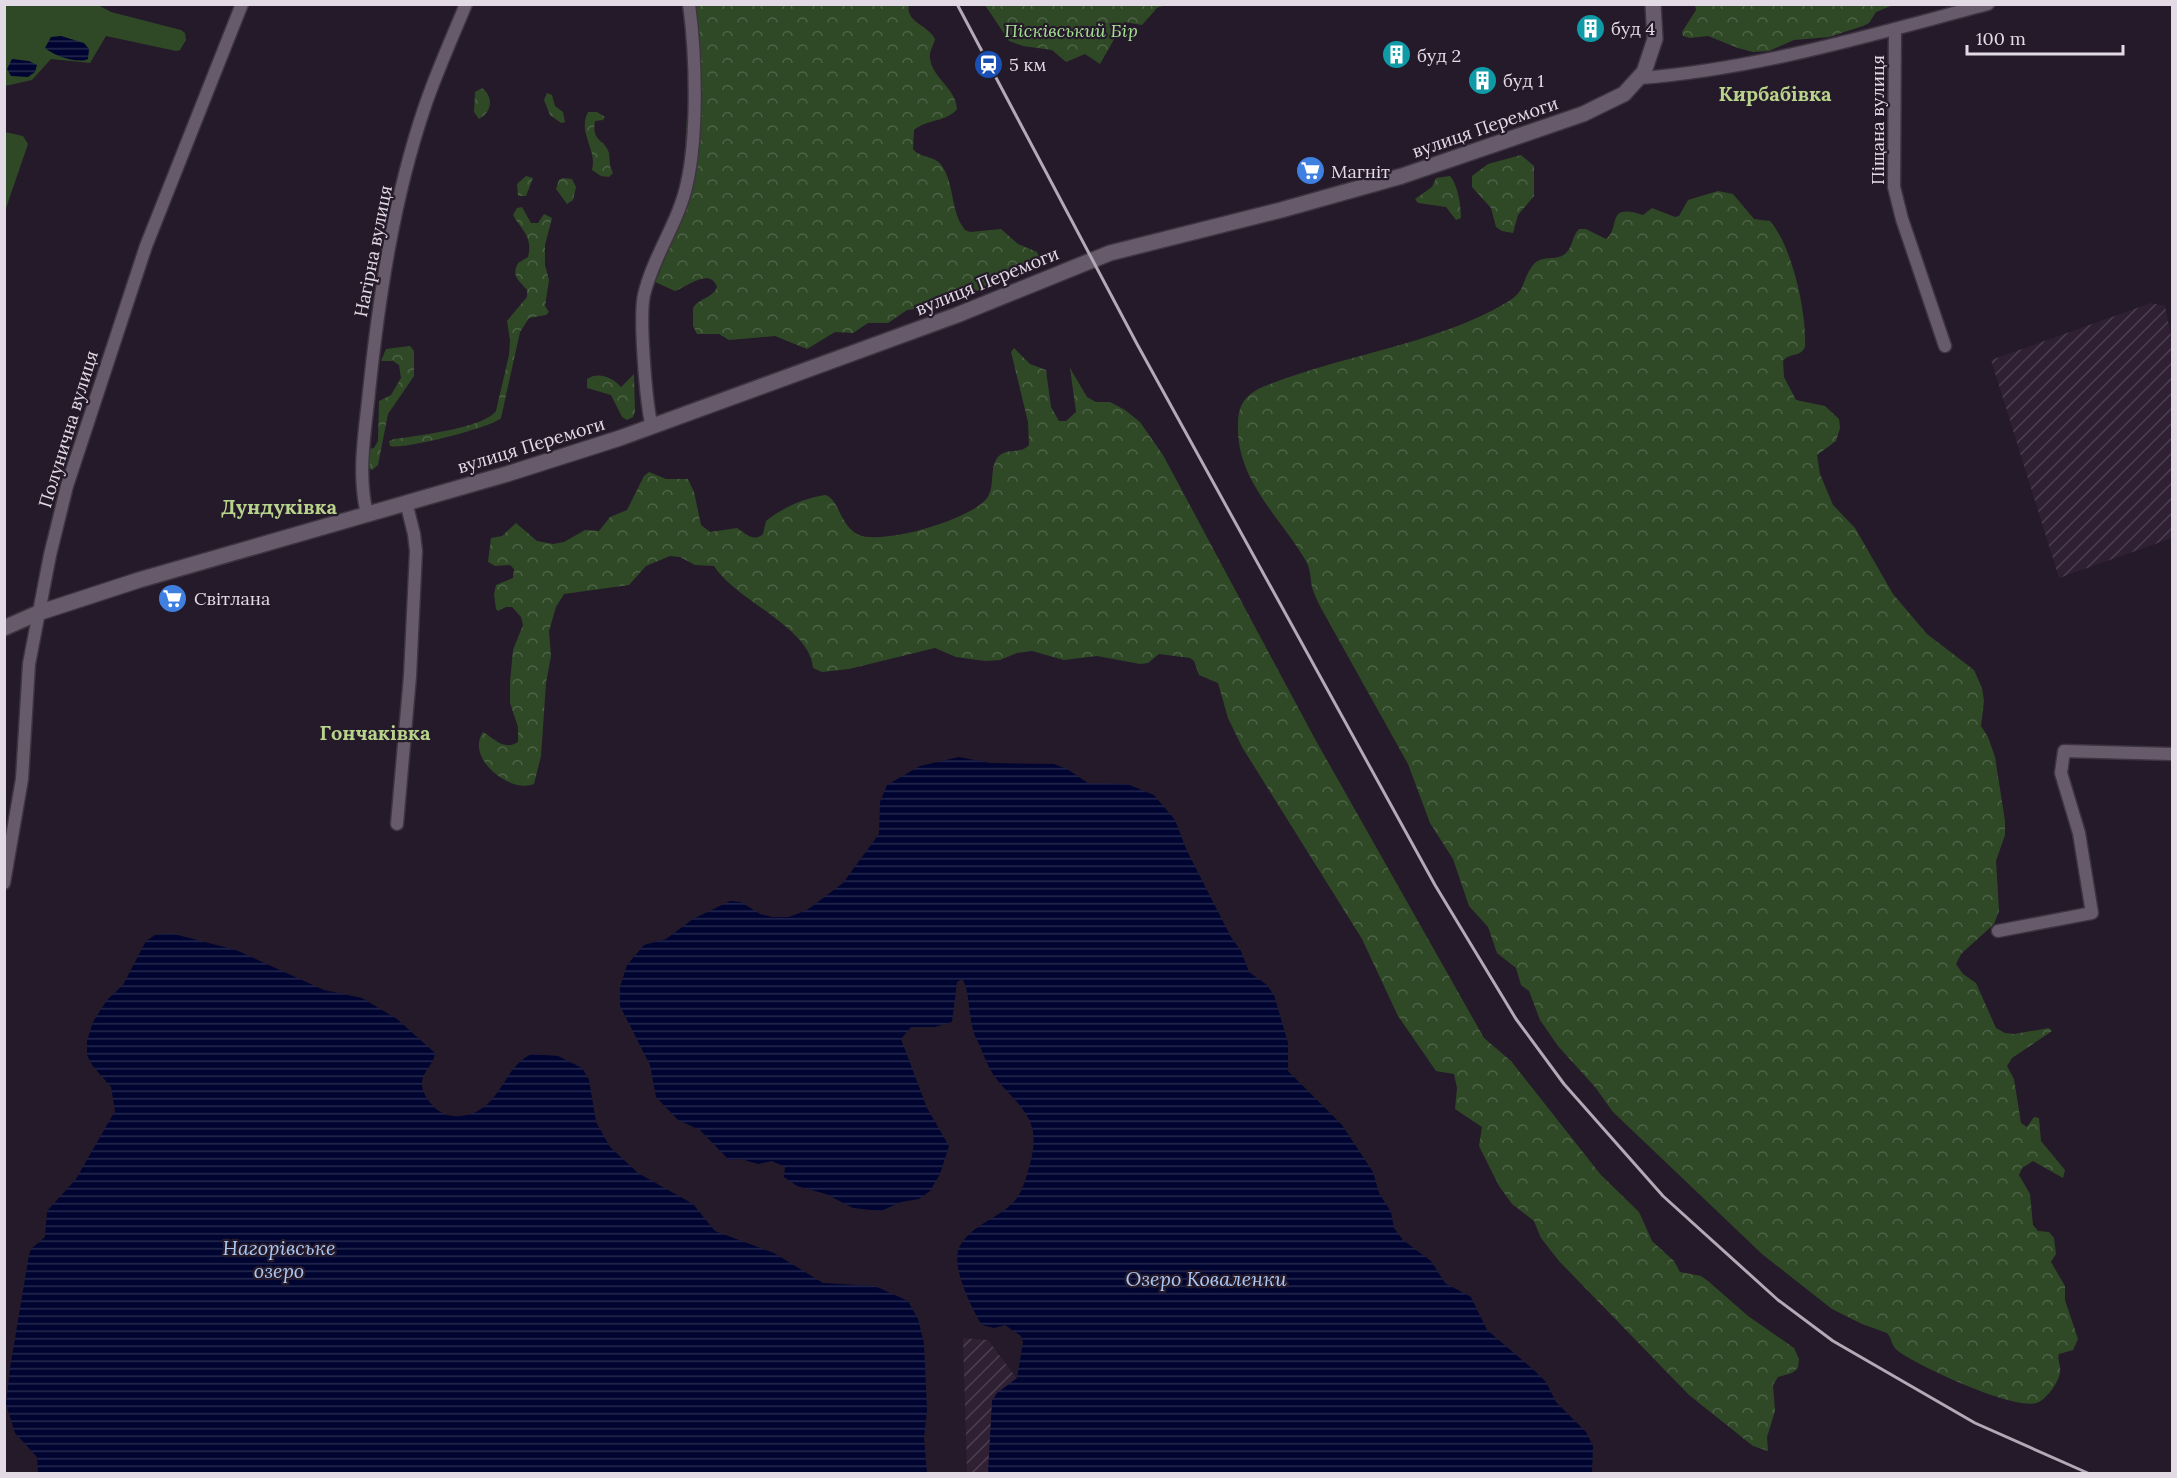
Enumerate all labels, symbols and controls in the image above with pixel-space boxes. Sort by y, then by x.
building icon: буд 4 [1574,12,1606,44]
place label: буд 4 [1611,17,1656,40]
scale bar [1967,18,2123,56]
park label: Пісківський Бір [1004,19,1138,42]
text: 100 m [1976,27,2026,50]
building icon: буд 2 [1380,39,1412,71]
place label: буд 2 [1417,44,1461,67]
station icon: 5 км [972,48,1004,80]
place label: 5 км [1009,53,1047,76]
street label: Піщана вулиця [1866,55,1889,185]
building icon: буд 1 [1466,64,1498,96]
place label: буд 1 [1503,69,1544,92]
district label: Кирбабівка [1719,81,1832,106]
street label: вулиця Перемоги [1409,91,1561,163]
supermarket icon: Магніт [1294,155,1326,187]
place label: Магніт [1331,160,1390,183]
street label: Нагірна вулиця [349,183,397,319]
street label: вулиця Перемоги [912,242,1062,320]
street label: Полунична вулиця [33,348,103,510]
street label: вулиця Перемоги [455,412,607,478]
district label: Дундуківка [221,494,337,519]
supermarket icon: Світлана [157,582,189,614]
place label: Світлана [194,587,270,610]
district label: Гончаківка [320,720,431,745]
water label: Нагорівське озеро [222,1235,336,1283]
water label: Озеро Коваленки [1125,1266,1287,1291]

